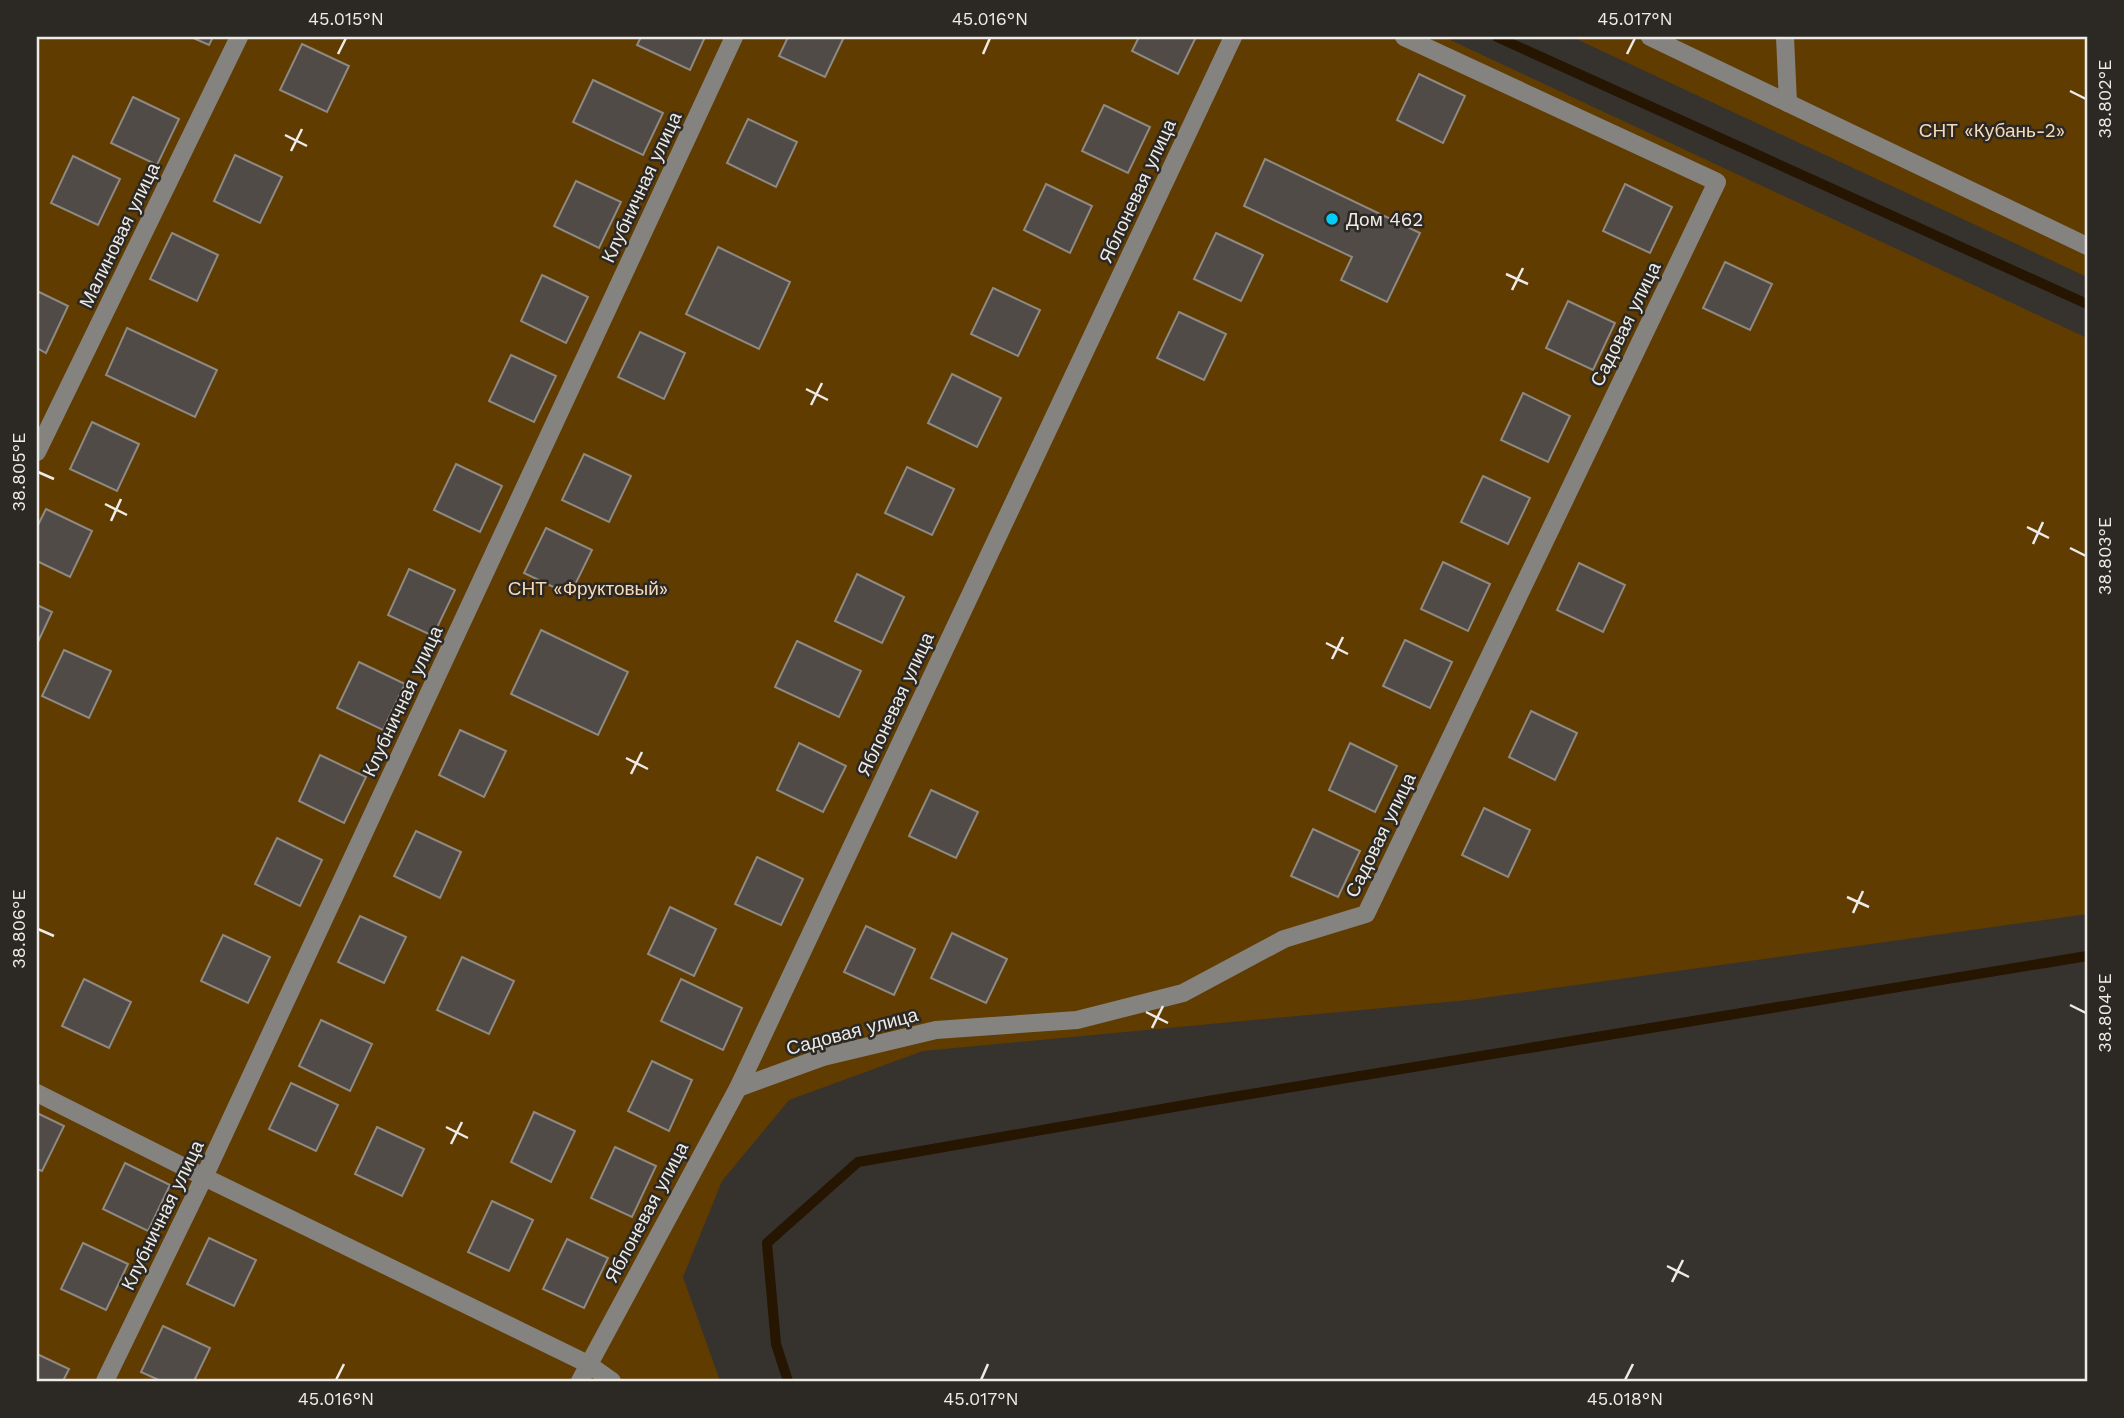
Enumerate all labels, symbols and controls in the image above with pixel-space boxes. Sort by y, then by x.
text: 45.015°N [308,8,384,29]
text: 45.016°N [952,8,1028,29]
text: 45.017°N [1597,8,1673,29]
text: 38.802°E [2094,60,2115,138]
street label: Клубничная улица [596,108,687,266]
street label: Яблоневая улица [1094,115,1181,267]
park label: СНТ «Кубань-2» [1919,119,2065,142]
street label: Малиновая улица [74,158,165,312]
place label: Дом 462 [1346,208,1423,231]
marker: Дом 462 [1324,211,1340,227]
street label: Садовая улица [1585,258,1666,390]
text: 38.805°E [8,433,29,511]
text: 38.803°E [2094,517,2115,595]
park label: СНТ «Фруктовый» [508,577,668,600]
street label: Клубничная улица [357,622,448,780]
street label: Яблоневая улица [852,628,939,780]
street label: Садовая улица [1340,769,1421,901]
text: 38.806°E [8,889,29,969]
text: 38.804°E [2094,973,2115,1053]
street label: Садовая улица [784,1003,921,1060]
street label: Клубничная улица [116,1136,209,1294]
street label: Яблоневая улица [600,1138,693,1287]
text: 45.016°N [298,1388,374,1409]
text: 45.017°N [943,1388,1019,1409]
text: 45.018°N [1587,1388,1663,1409]

